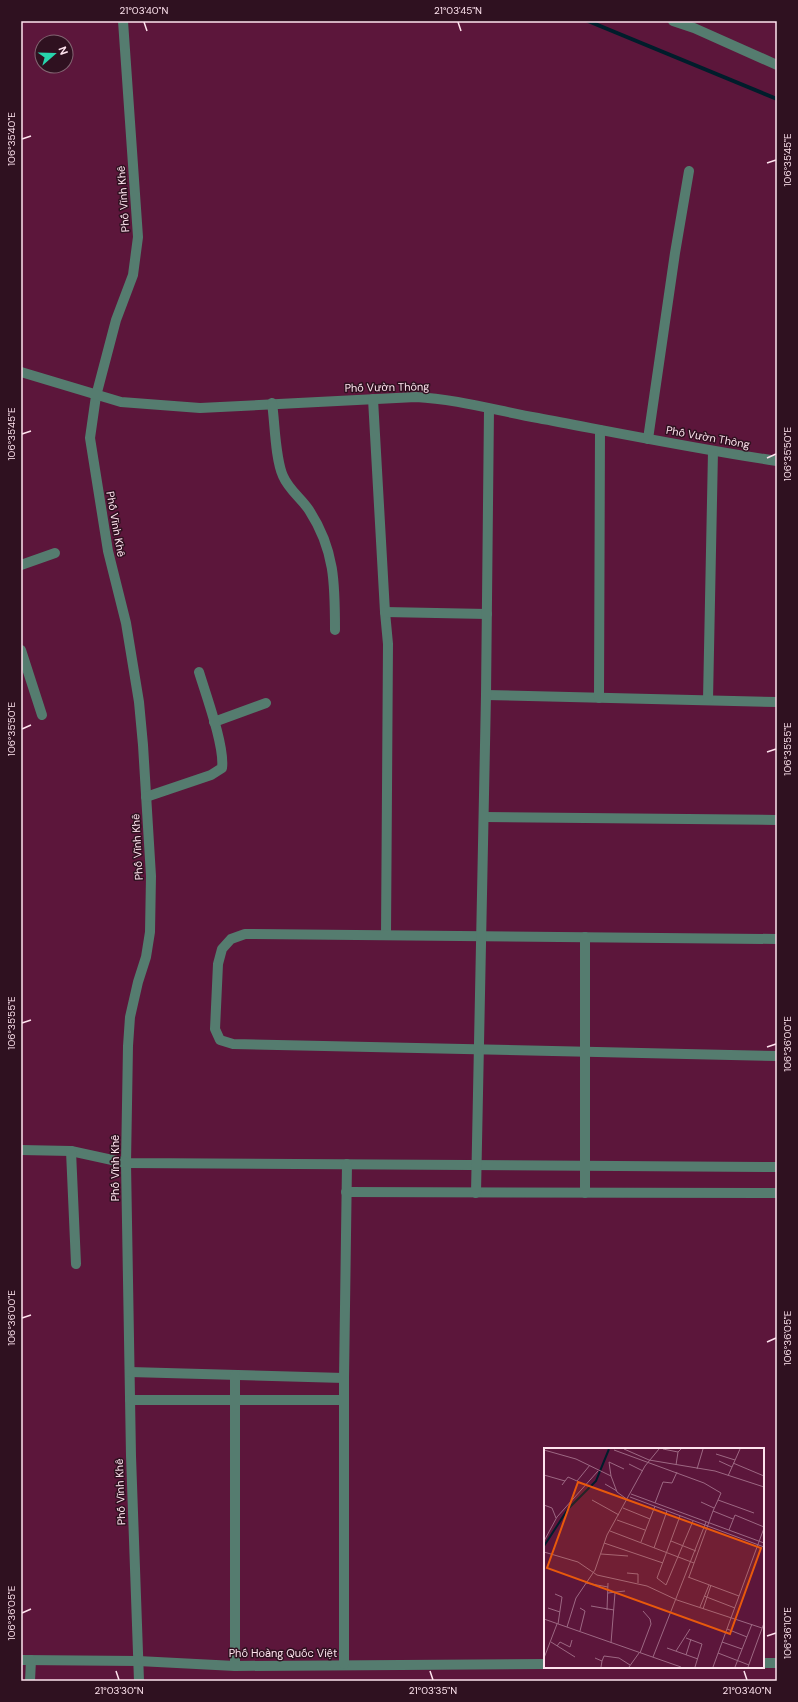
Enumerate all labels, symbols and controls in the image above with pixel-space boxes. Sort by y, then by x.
text: 21°03'40"N [120,4,169,17]
text: 21°03'45"N [434,4,482,17]
north arrow [34,34,74,74]
text: N [55,44,71,57]
text: 106°35'40"E [5,112,18,166]
text: 106°35'45"E [781,133,794,187]
street label: Phố Vĩnh Khê [114,165,132,233]
street label: Phố Vườn Thông [344,379,430,395]
text: 106°35'45"E [5,407,18,461]
street label: Phố Vườn Thông [665,423,751,451]
text: 106°35'50"E [781,427,794,481]
street label: Phố Vĩnh Khê [103,490,129,558]
text: 106°35'50"E [5,702,18,756]
text: 106°35'55"E [781,722,794,776]
street label: Phố Vĩnh Khê [128,813,146,881]
text: 106°35'55"E [5,996,18,1050]
text: 106°36'00"E [781,1016,794,1072]
street label: Phố Vĩnh Khê [108,1135,122,1201]
text: 106°36'00"E [5,1290,18,1346]
text: 106°36'05"E [781,1310,794,1365]
inset map [544,1448,764,1668]
street label: Phố Vĩnh Khê [112,1459,128,1525]
text: 106°36'05"E [5,1585,18,1640]
text: 106°36'10"E [781,1607,794,1659]
street label: Phố Hoàng Quốc Việt [229,1646,337,1660]
text: 21°03'30"N [94,1684,144,1697]
text: 21°03'35"N [409,1684,457,1697]
text: 21°03'40"N [723,1684,772,1697]

